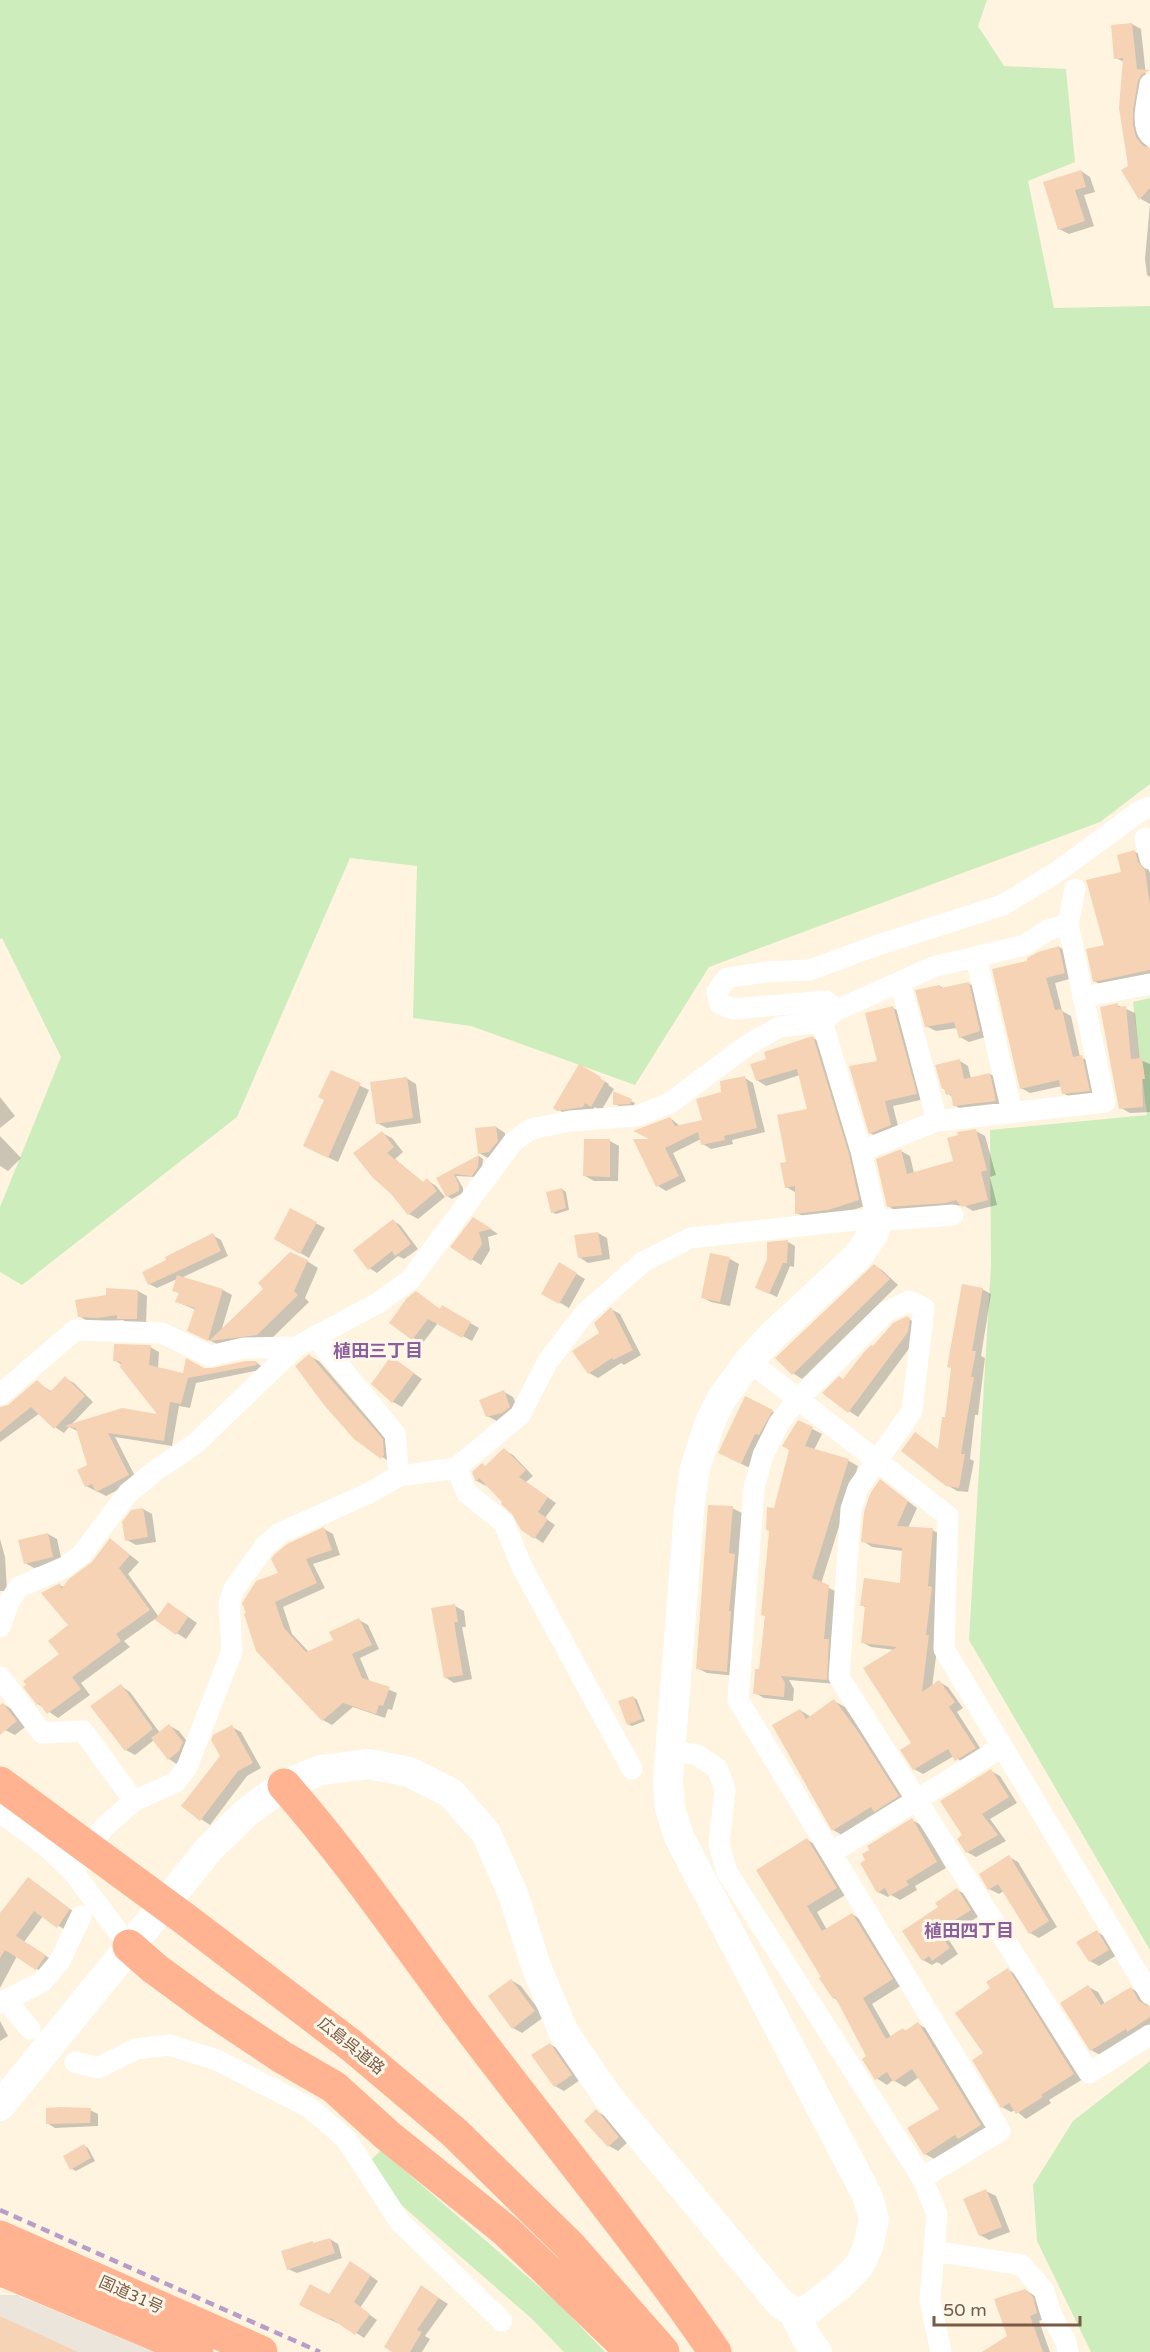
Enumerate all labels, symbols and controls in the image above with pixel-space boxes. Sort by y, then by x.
district label: 植田三丁目 [333,1340,423,1362]
district label: 植田四丁目 [924,1920,1014,1942]
street label: 広島呉道路 [314,2013,388,2079]
street label: 国道31号 [96,2272,166,2318]
scale bar [934,2289,1080,2327]
text: 50 m [943,2299,987,2321]

